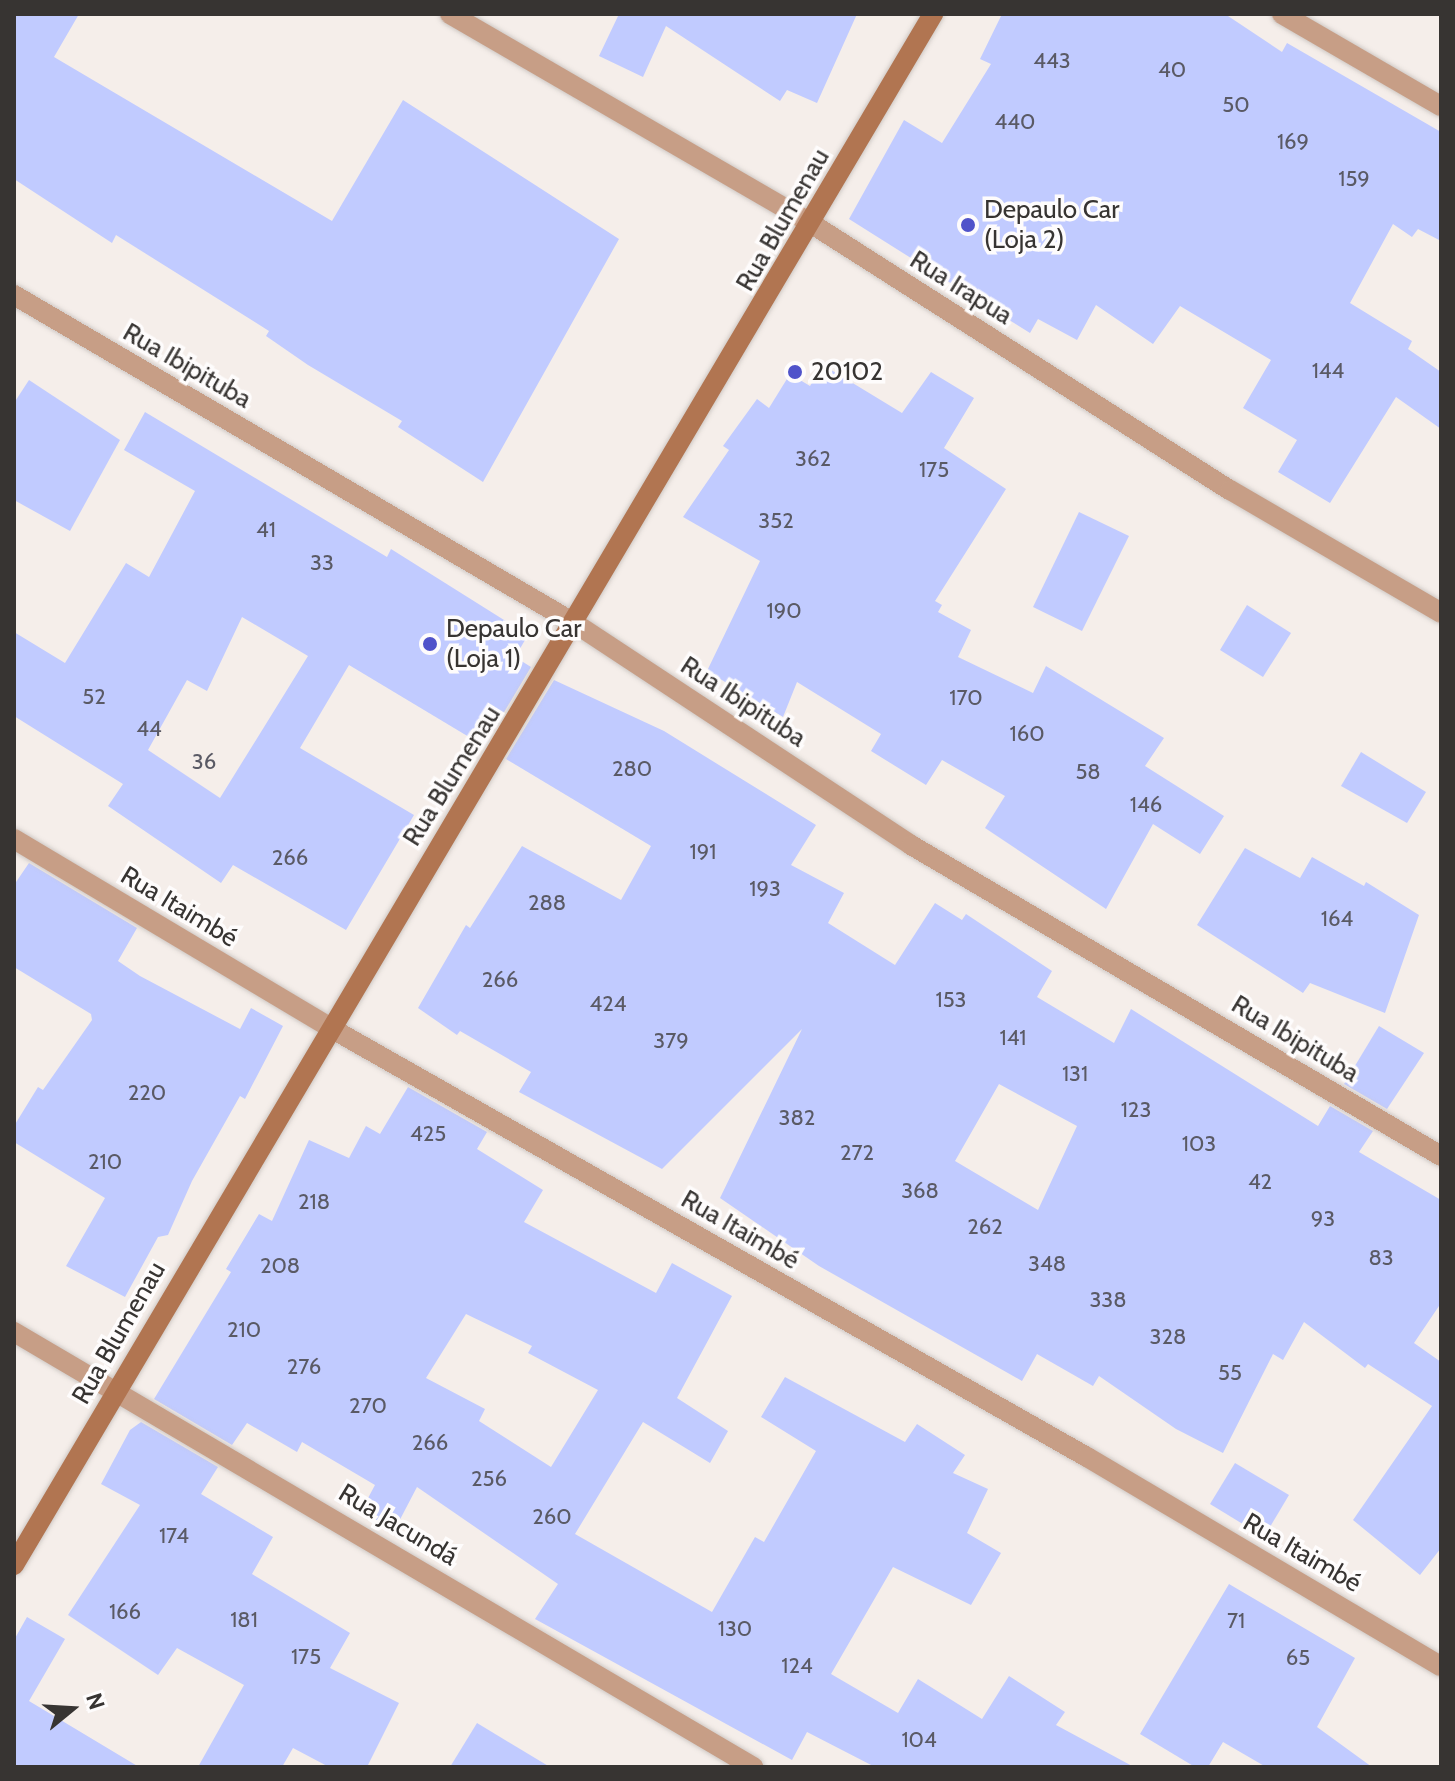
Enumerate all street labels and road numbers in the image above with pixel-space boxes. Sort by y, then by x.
street label: Rua Blumenau [730,143,836,297]
street label: Rua Irapua [904,244,1018,332]
street label: Rua Ibipituba [117,317,257,415]
street label: Rua Ibipituba [675,650,811,754]
street label: Rua Blumenau [397,700,507,852]
street label: Rua Itaimbé [115,860,243,954]
street label: Rua Ibipituba [1226,989,1364,1089]
street label: Rua Itaimbé [675,1184,805,1276]
street label: Rua Blumenau [66,1256,172,1410]
street label: Rua Jacundá [333,1477,463,1573]
street label: Rua Itaimbé [1237,1507,1367,1599]

